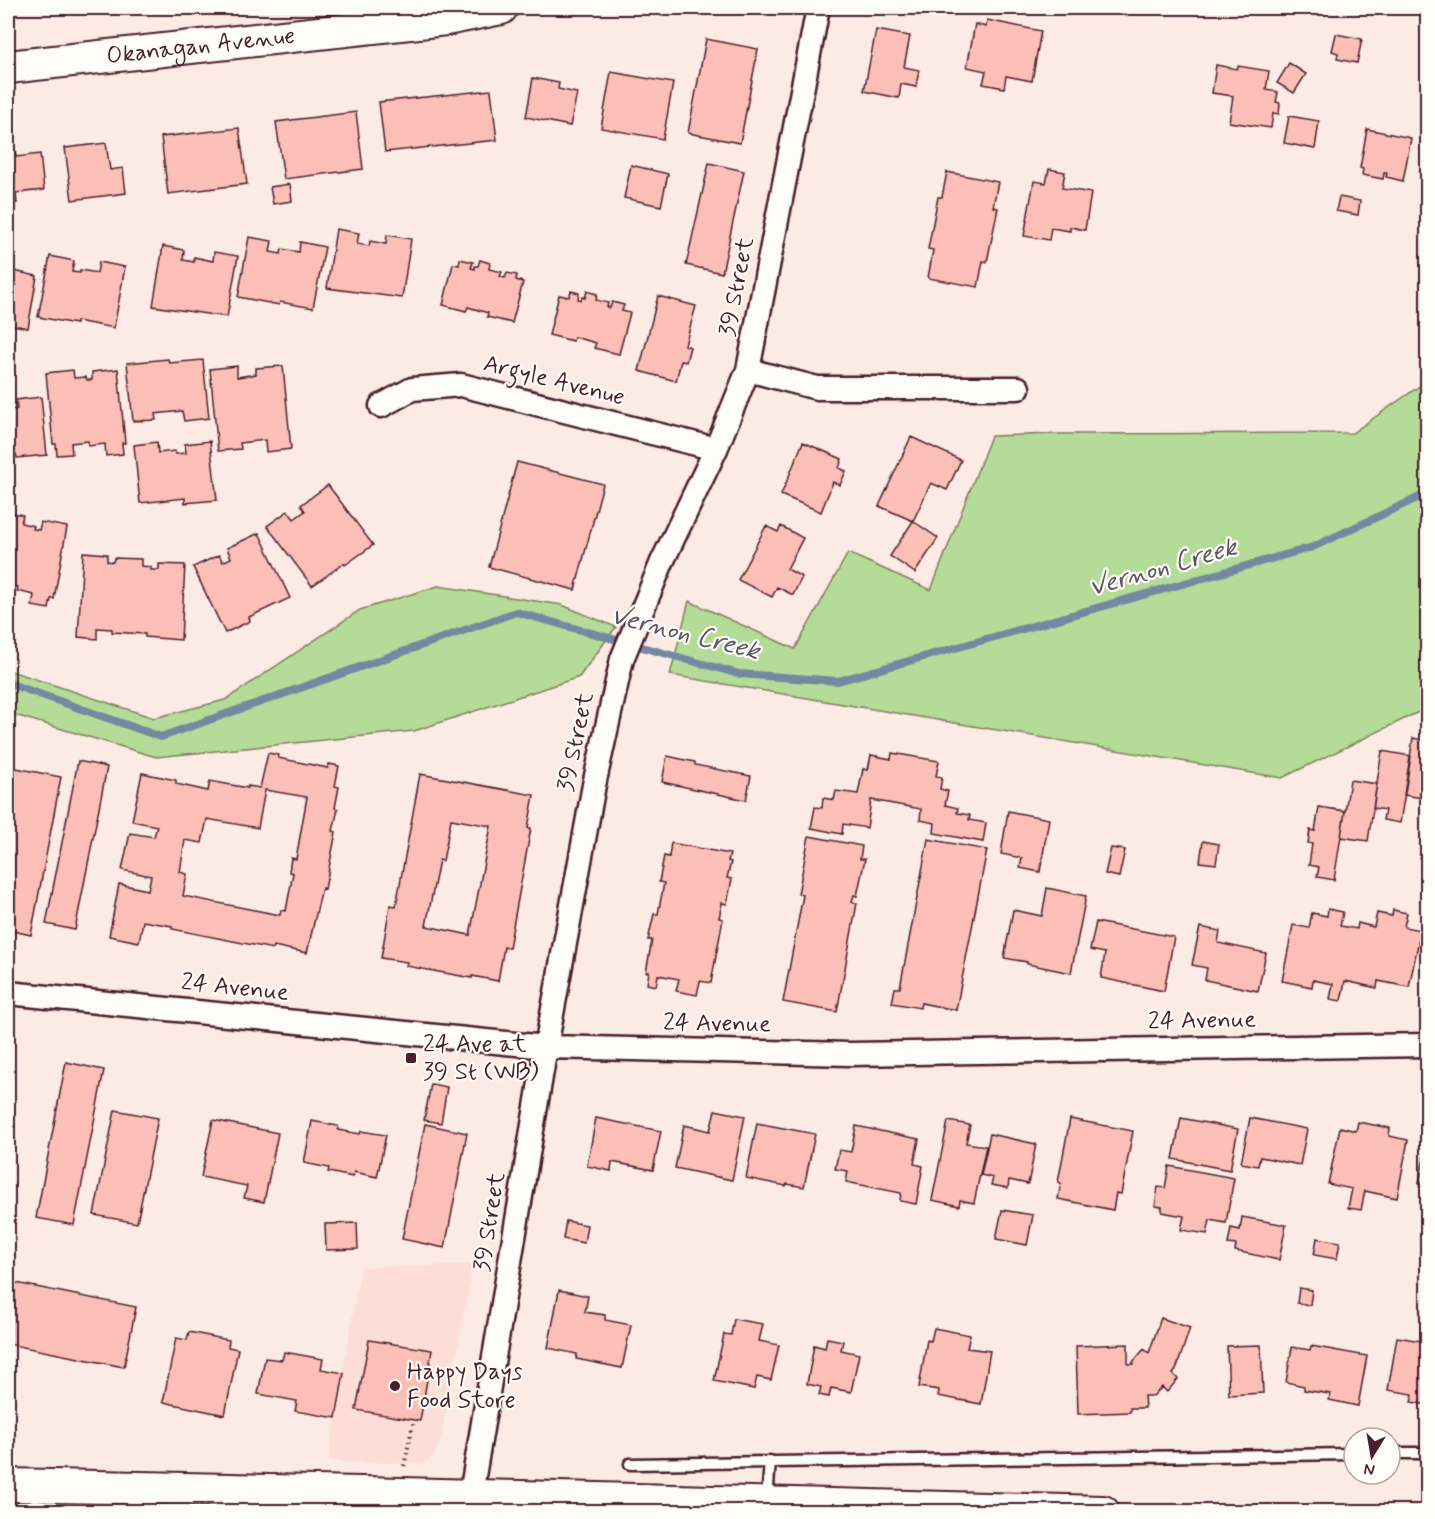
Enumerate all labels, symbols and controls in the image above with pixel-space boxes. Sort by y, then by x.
street label: Okanagan Avenue [105,20,297,72]
street label: 39 Street [712,235,762,339]
street label: Argyle Avenue [479,348,628,416]
water label: Vernon Creek [1085,530,1243,605]
water label: Vernon Creek [607,599,765,669]
street label: 39 Street [550,690,602,794]
street label: 24 Avenue [180,967,291,1009]
street label: 24 Avenue [1148,1005,1256,1037]
street label: 24 Avenue [663,1008,771,1040]
place label: 24 Ave at 39 St (WB) [423,1029,539,1088]
marker: 24 Ave at 39 St (WB) [404,1051,418,1065]
street label: 39 Street [467,1170,513,1274]
place label: Happy Days Food Store [407,1357,523,1416]
marker: Happy Days Food Store [388,1379,402,1393]
north arrow [1342,1426,1402,1486]
text: N [1362,1458,1377,1481]

